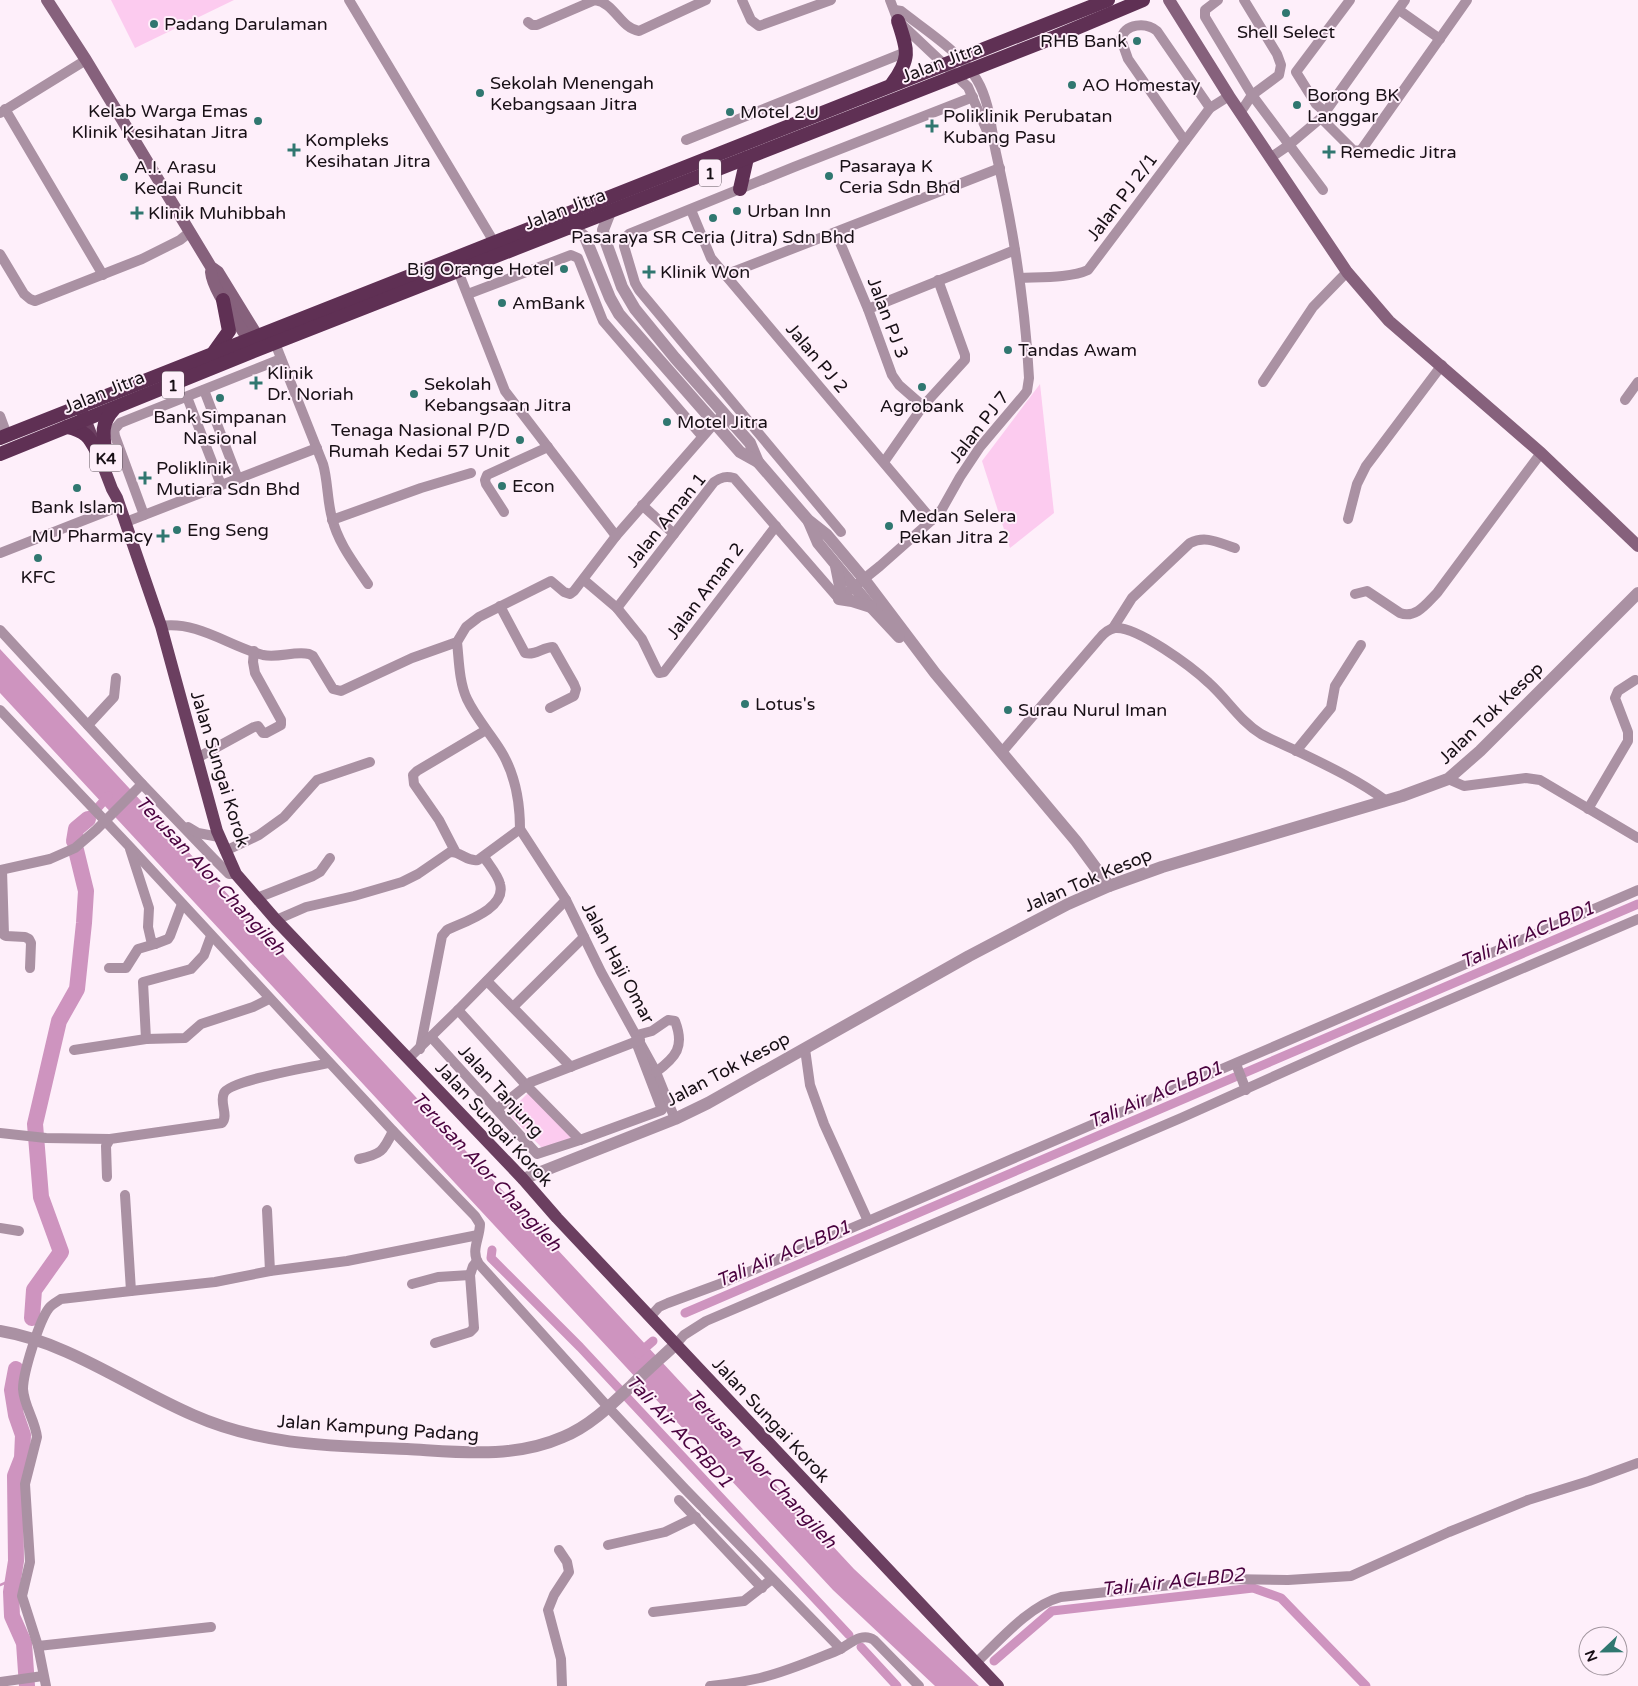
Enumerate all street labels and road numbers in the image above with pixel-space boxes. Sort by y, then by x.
street label: Jalan Jitra [898,36,986,88]
street label: Jalan PJ 2/1 [1082,149,1162,245]
road number: 1 [699,160,721,187]
street label: Jalan Jitra [521,183,609,235]
street label: Jalan PJ 3 [862,274,914,362]
street label: Jalan PJ 2 [781,318,853,398]
street label: Jalan Jitra [60,366,148,418]
road number: 1 [162,372,184,398]
street label: Jalan PJ 7 [944,387,1014,467]
road number: K4 [90,444,122,472]
street label: Jalan Aman 1 [621,468,711,572]
street label: Jalan Aman 2 [661,538,749,644]
street label: Jalan Tok Kesop [1434,657,1548,769]
street label: Jalan Sungai Korok [186,688,254,850]
street label: Jalan Tok Kesop [1021,843,1155,917]
street label: Jalan Haji Omar [577,899,659,1027]
street label: Jalan Tok Kesop [662,1027,794,1111]
street label: Jalan Tanjung [454,1040,548,1142]
street label: Jalan Sungai Korok [431,1057,558,1191]
street label: Jalan Sungai Korok [708,1353,835,1487]
street label: Jalan Kampung Padang [276,1410,480,1446]

